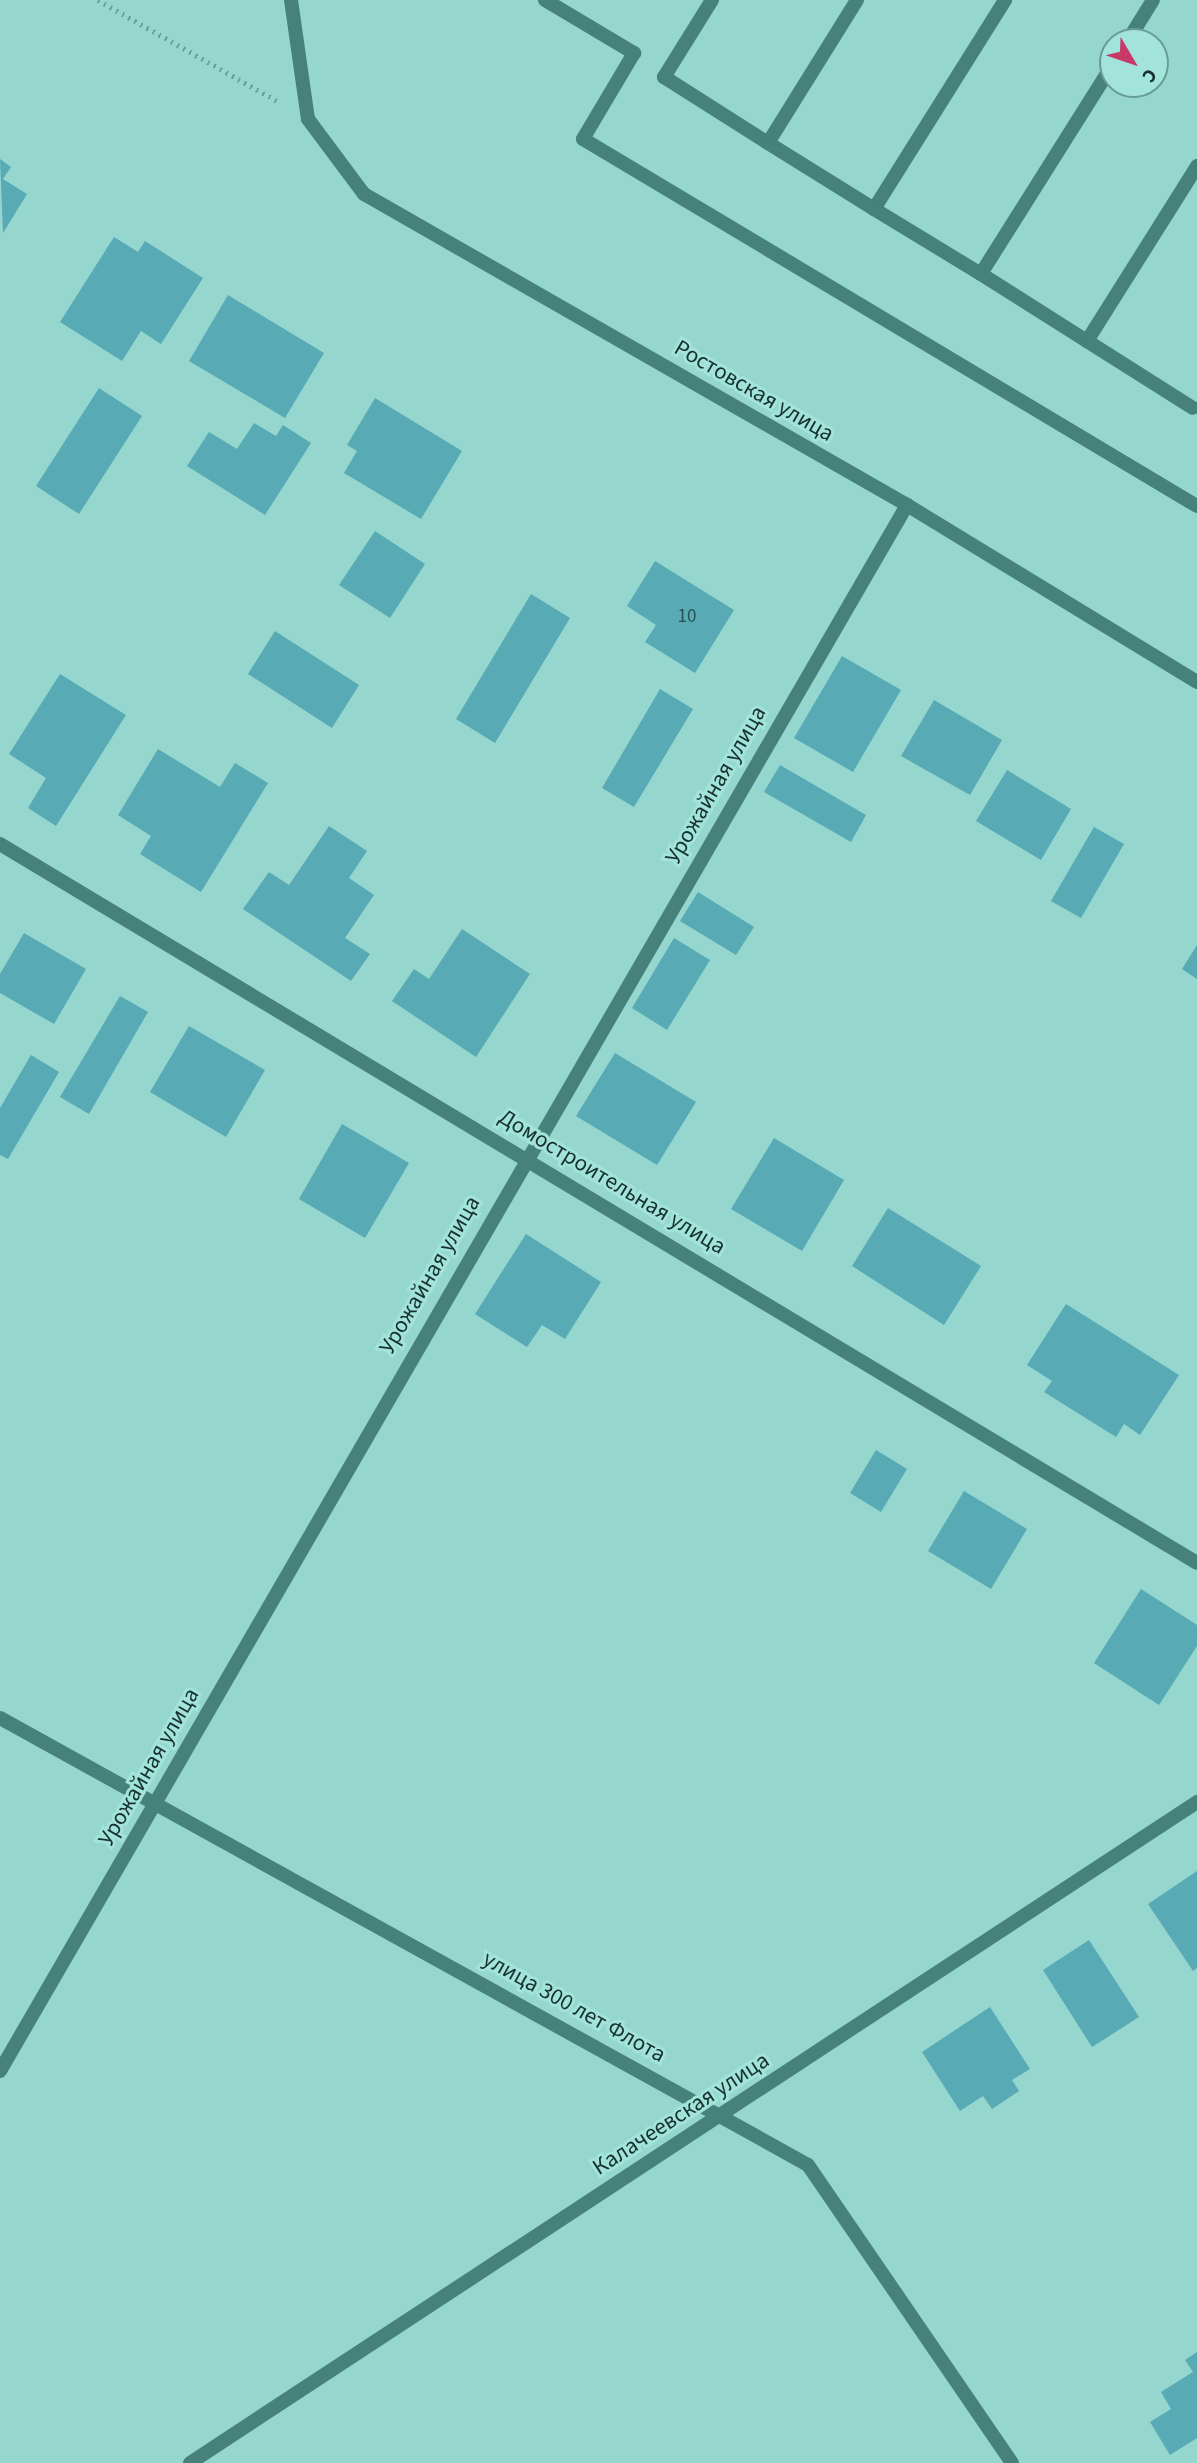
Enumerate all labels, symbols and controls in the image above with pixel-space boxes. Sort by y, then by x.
north arrow [1099,28,1169,98]
text: С [1135,62,1163,88]
street label: Ростовская улица [669,334,839,448]
house number: 10 [678,606,696,628]
street label: Урожайная улица [660,701,772,869]
street label: Домостроительная улица [494,1103,730,1261]
street label: Урожайная улица [374,1191,486,1359]
street label: Урожайная улица [93,1683,205,1851]
street label: улица 300 лет Флота [478,1945,670,2069]
street label: Калачеевская улица [588,2047,774,2181]

